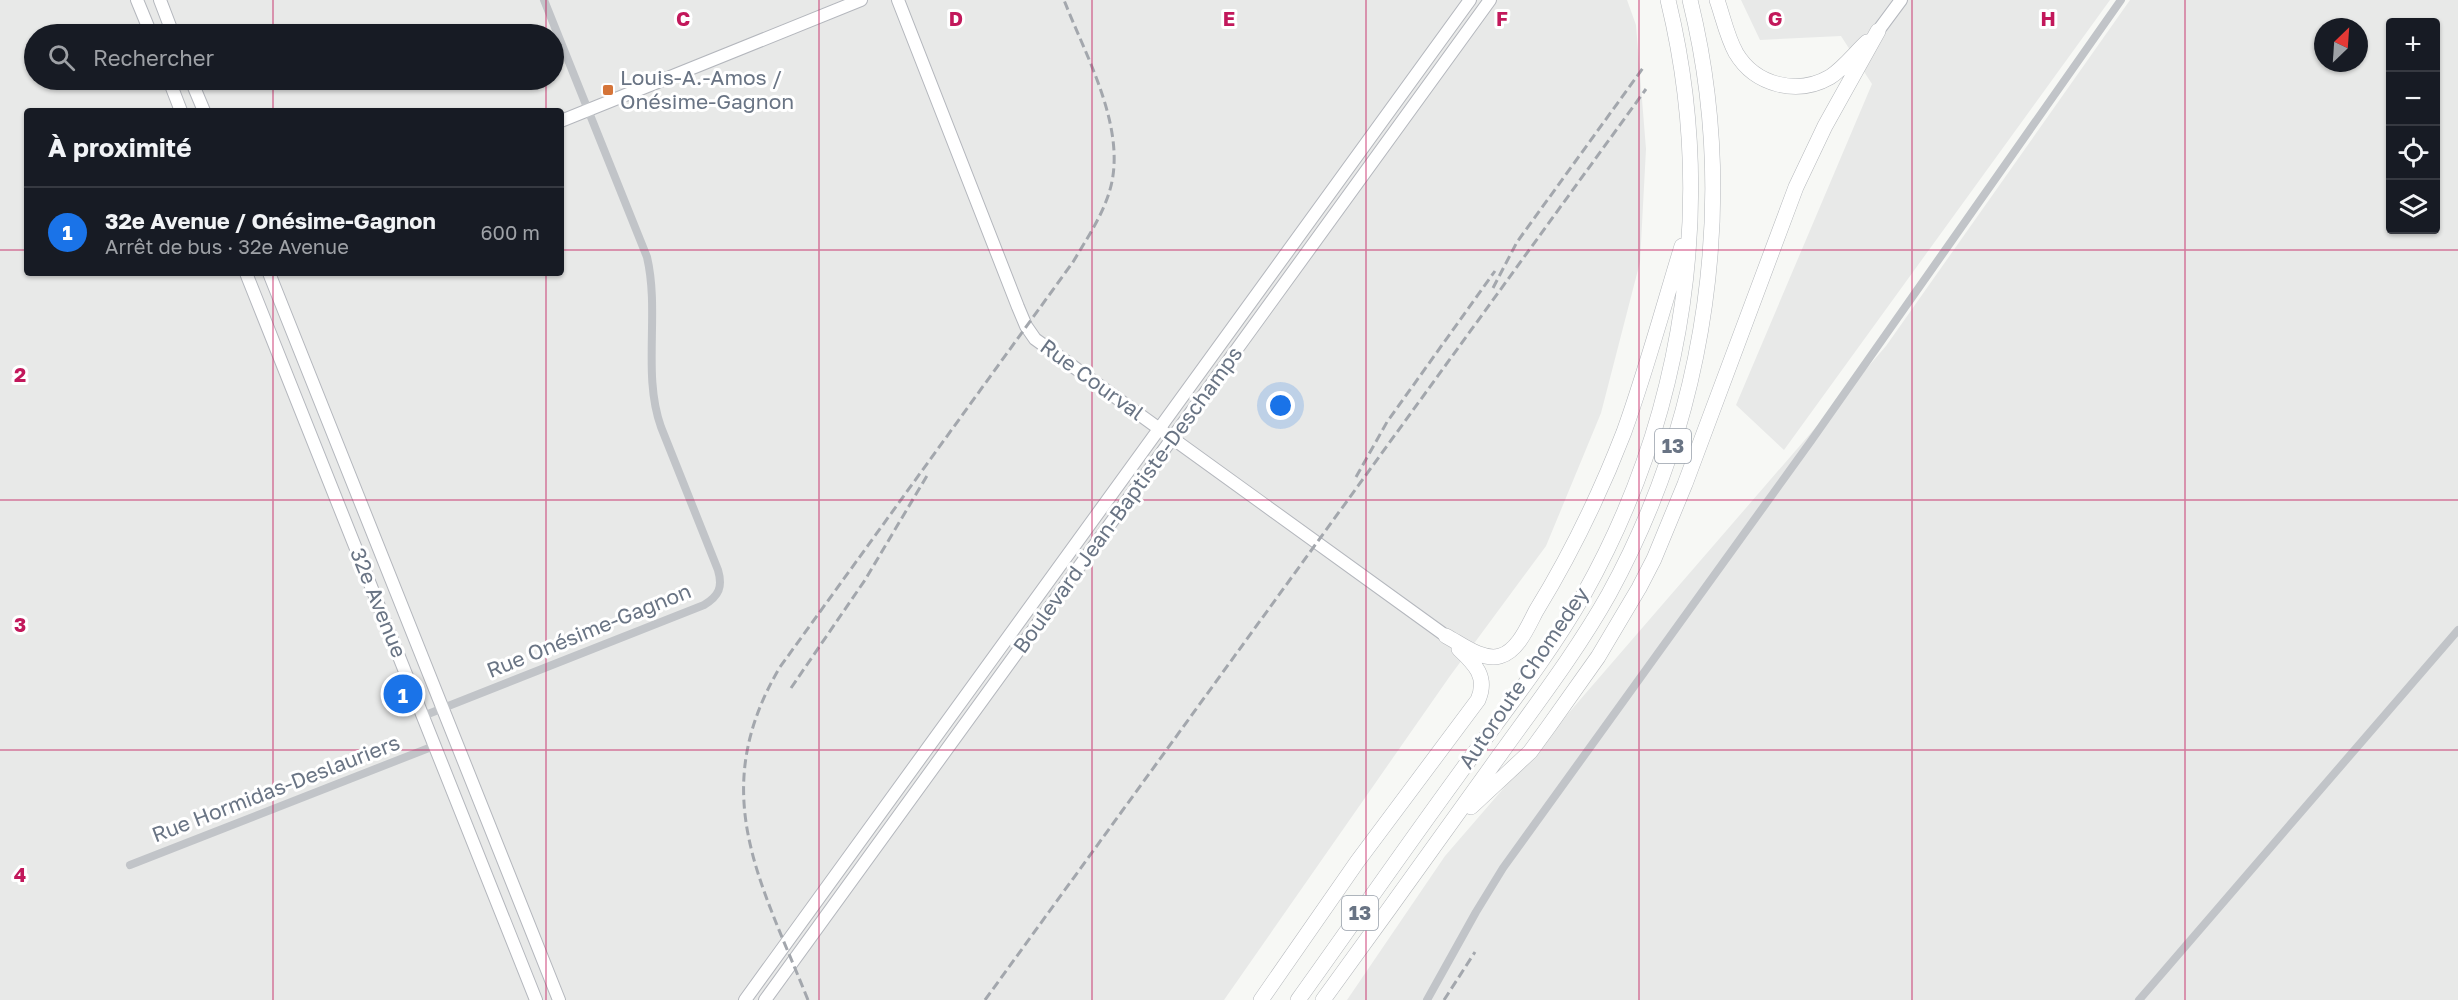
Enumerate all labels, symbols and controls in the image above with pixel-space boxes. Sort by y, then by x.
text: C [676,6,690,30]
text: D [949,6,963,30]
text: E [1223,6,1235,30]
text: F [1496,6,1508,30]
text: G [1768,6,1782,30]
text: H [2040,6,2056,30]
north arrow [2314,18,2368,72]
map controls [2386,18,2440,234]
button: + [2386,18,2440,72]
search box [24,24,564,90]
icon: search [45,41,78,74]
text: Rechercher [93,44,214,71]
place label: Louis-A.-Amos / Onésime-Gagnon [620,64,794,114]
button: − [2386,72,2440,126]
marker: Louis-A.-Amos / Onésime-Gagnon [601,83,615,97]
button: locate [2386,126,2440,180]
text: À proximité [48,132,192,163]
button: layers [2386,180,2440,234]
text: 32e Avenue / Onésime-Gagnon [105,207,436,234]
text: 1 [62,220,73,244]
text: 600 m [480,220,540,244]
text: Arrêt de bus · 32e Avenue [105,234,349,258]
street label: Rue Courval [1036,333,1150,426]
street label: Boulevard Jean-Baptiste-Deschamps [1007,341,1247,658]
text: 2 [14,362,26,386]
your location [1266,391,1295,420]
road number: 13 [1655,429,1691,463]
street label: 32e Avenue [345,544,413,661]
street label: Rue Onésime-Gagnon [483,577,695,683]
street label: Autoroute Chomedey [1453,581,1594,773]
text: 3 [14,612,26,636]
pin: 1 [384,672,422,716]
street label: Rue Hormidas-Deslauriers [148,729,403,847]
text: 4 [14,862,26,886]
road number: 13 [1342,896,1378,930]

